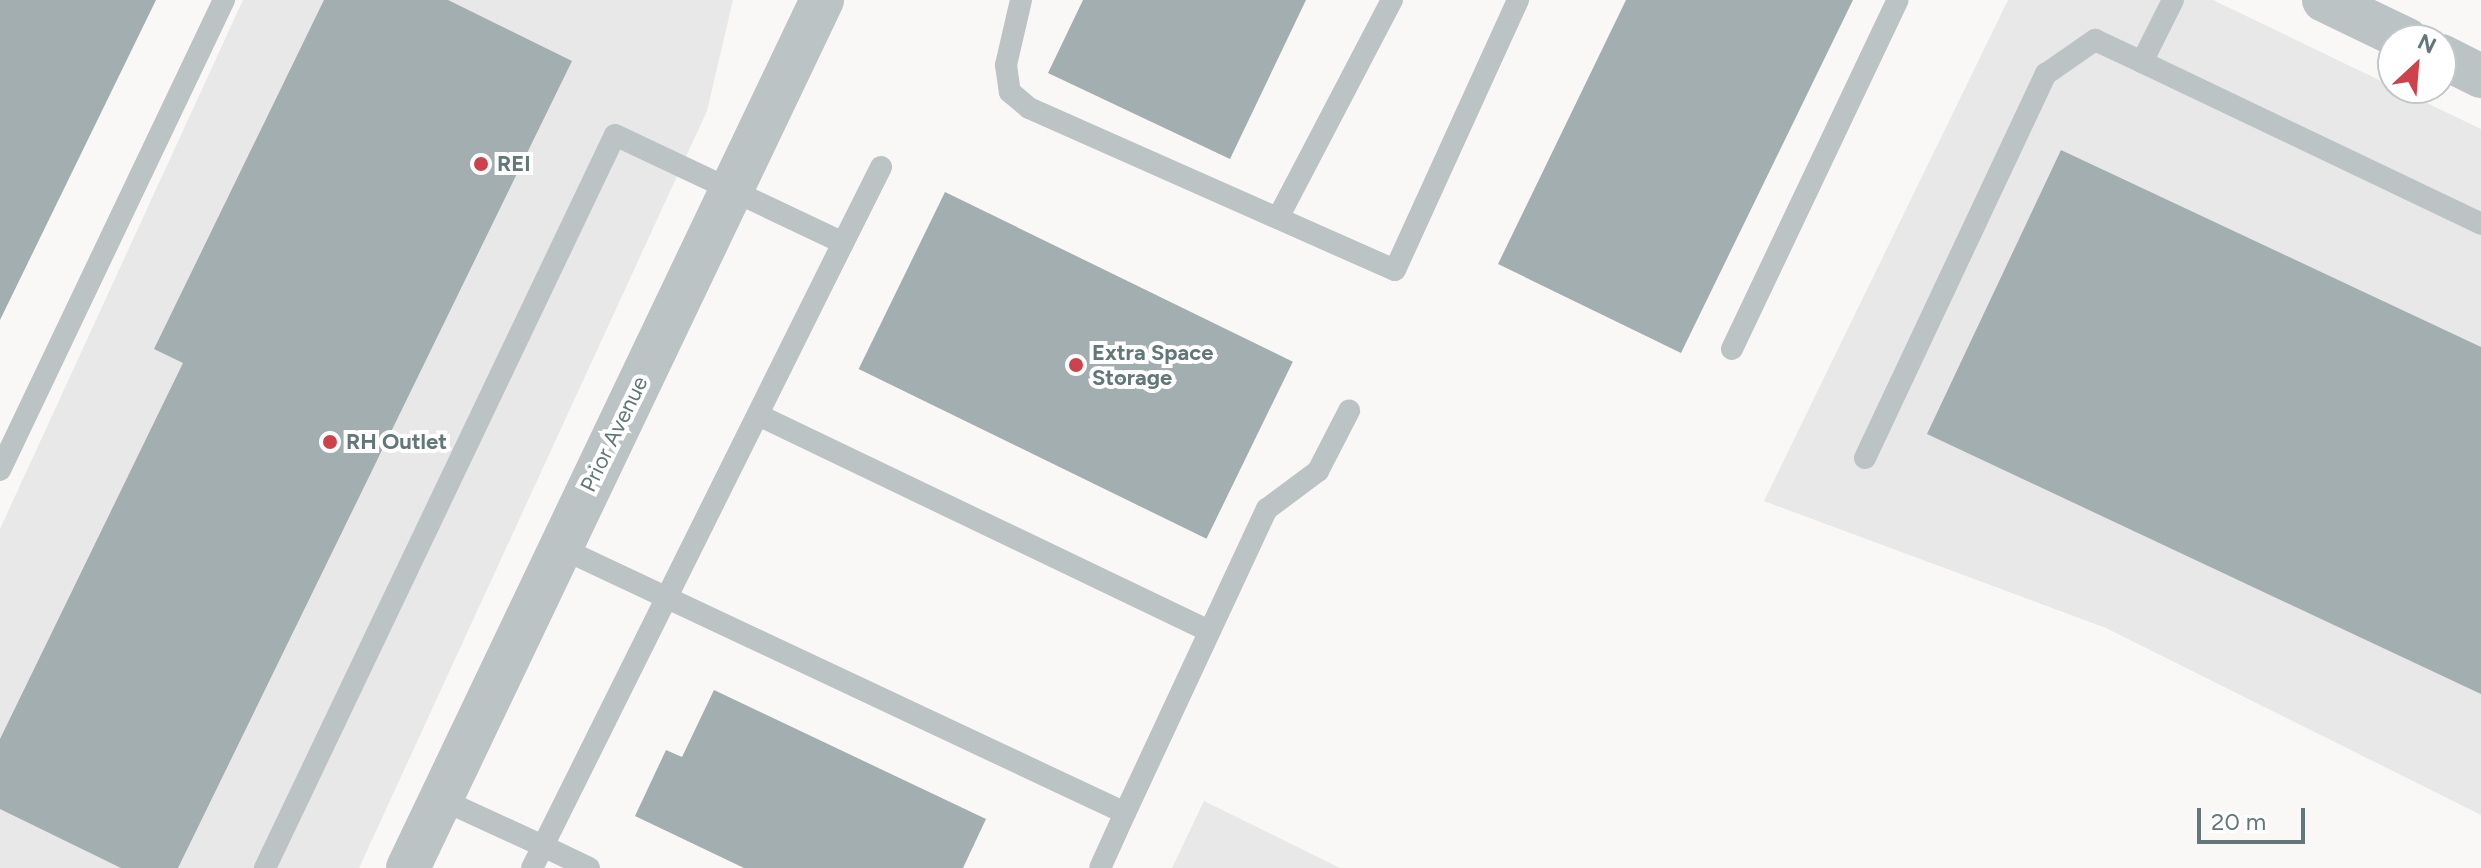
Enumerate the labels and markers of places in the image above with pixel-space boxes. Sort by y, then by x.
place label: REI [497,151,531,177]
marker: REI [472,155,490,173]
place label: Extra Space Storage [1092,339,1213,390]
marker: Extra Space Storage [1067,356,1085,374]
place label: RH Outlet [346,429,447,455]
marker: RH Outlet [321,433,339,451]

